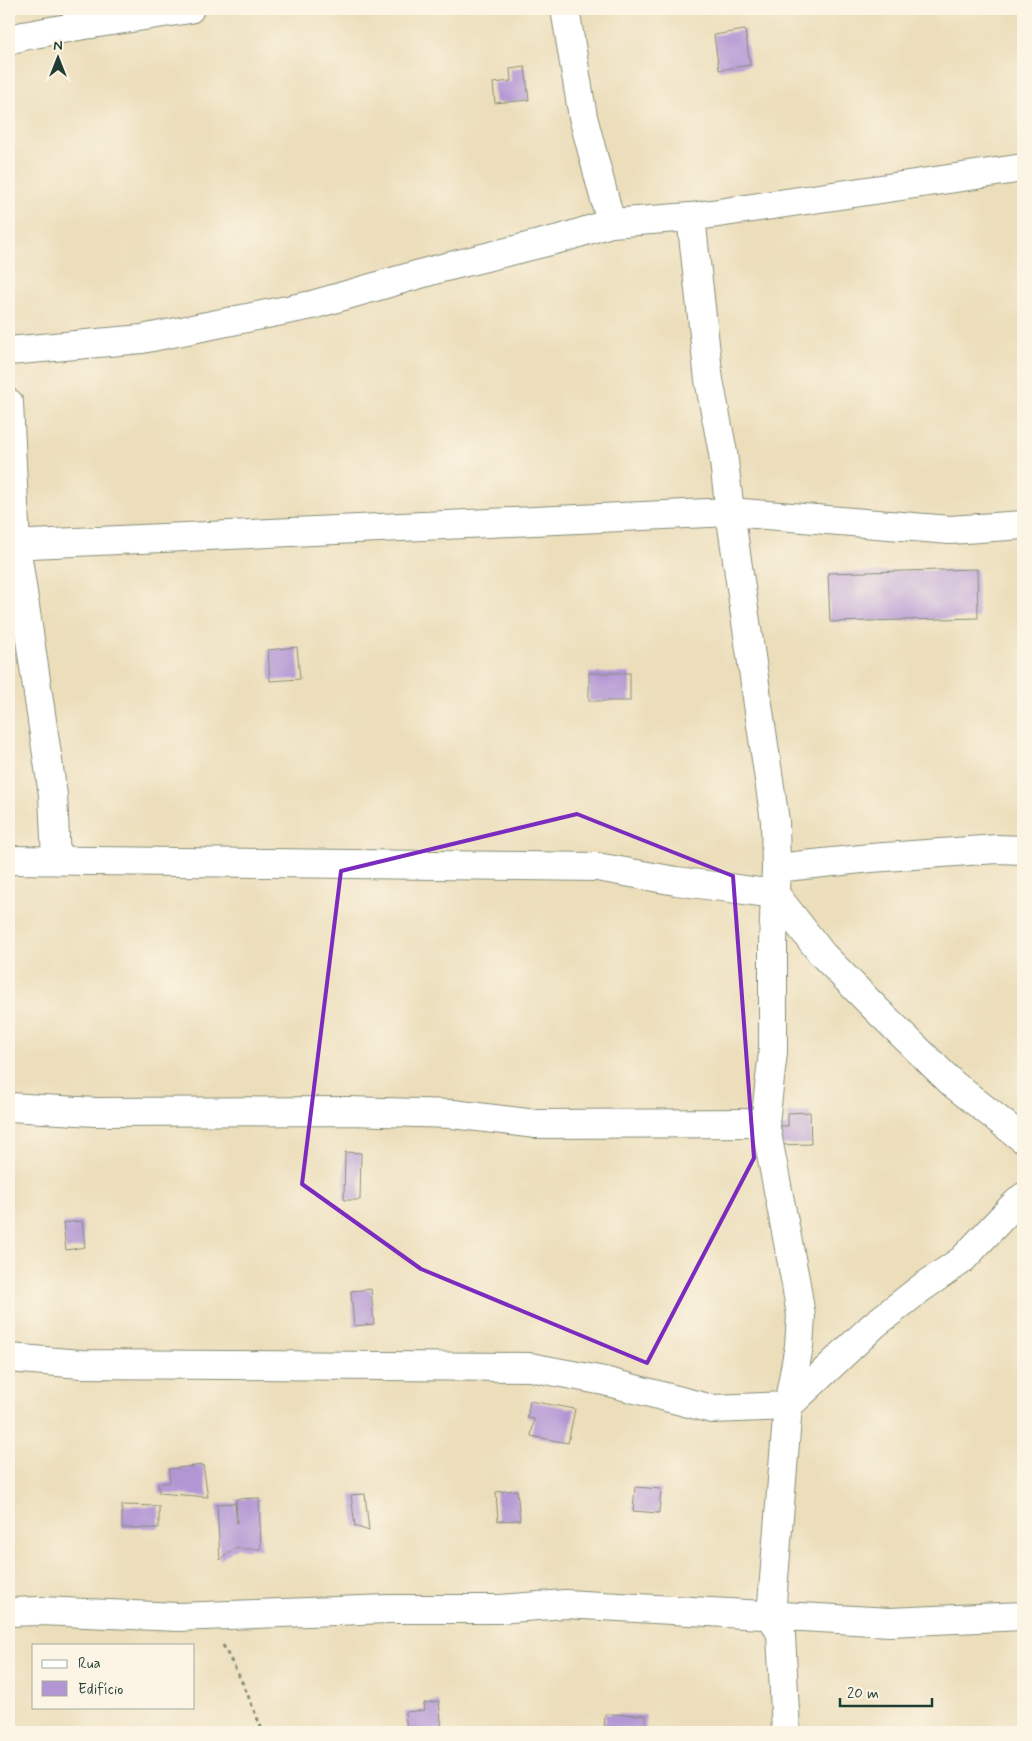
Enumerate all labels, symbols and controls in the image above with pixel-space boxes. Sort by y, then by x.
north arrow [32,32,82,82]
text: N [53,37,63,55]
legend [32,1644,195,1708]
text: Rua [78,1654,101,1674]
scale bar [840,1676,932,1708]
text: Edifício [78,1680,123,1700]
text: 20 m [847,1684,879,1704]

